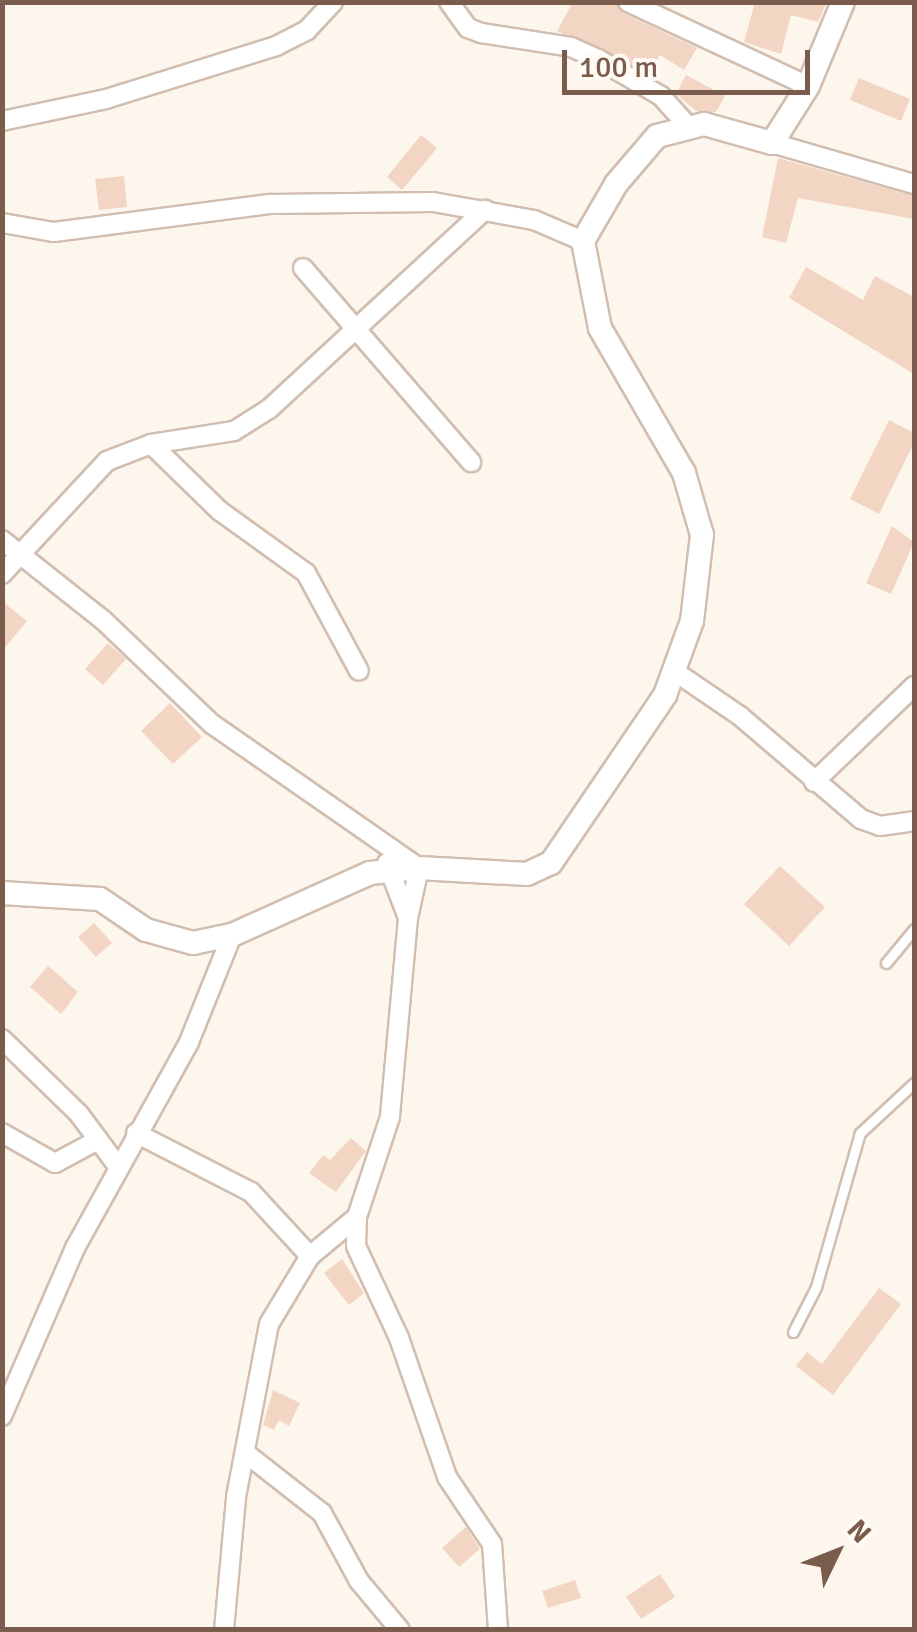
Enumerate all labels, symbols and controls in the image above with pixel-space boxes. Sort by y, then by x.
scale bar [567,30,814,92]
text: 100 m [579,49,658,86]
north arrow [787,1502,887,1602]
text: N [840,1513,878,1550]

